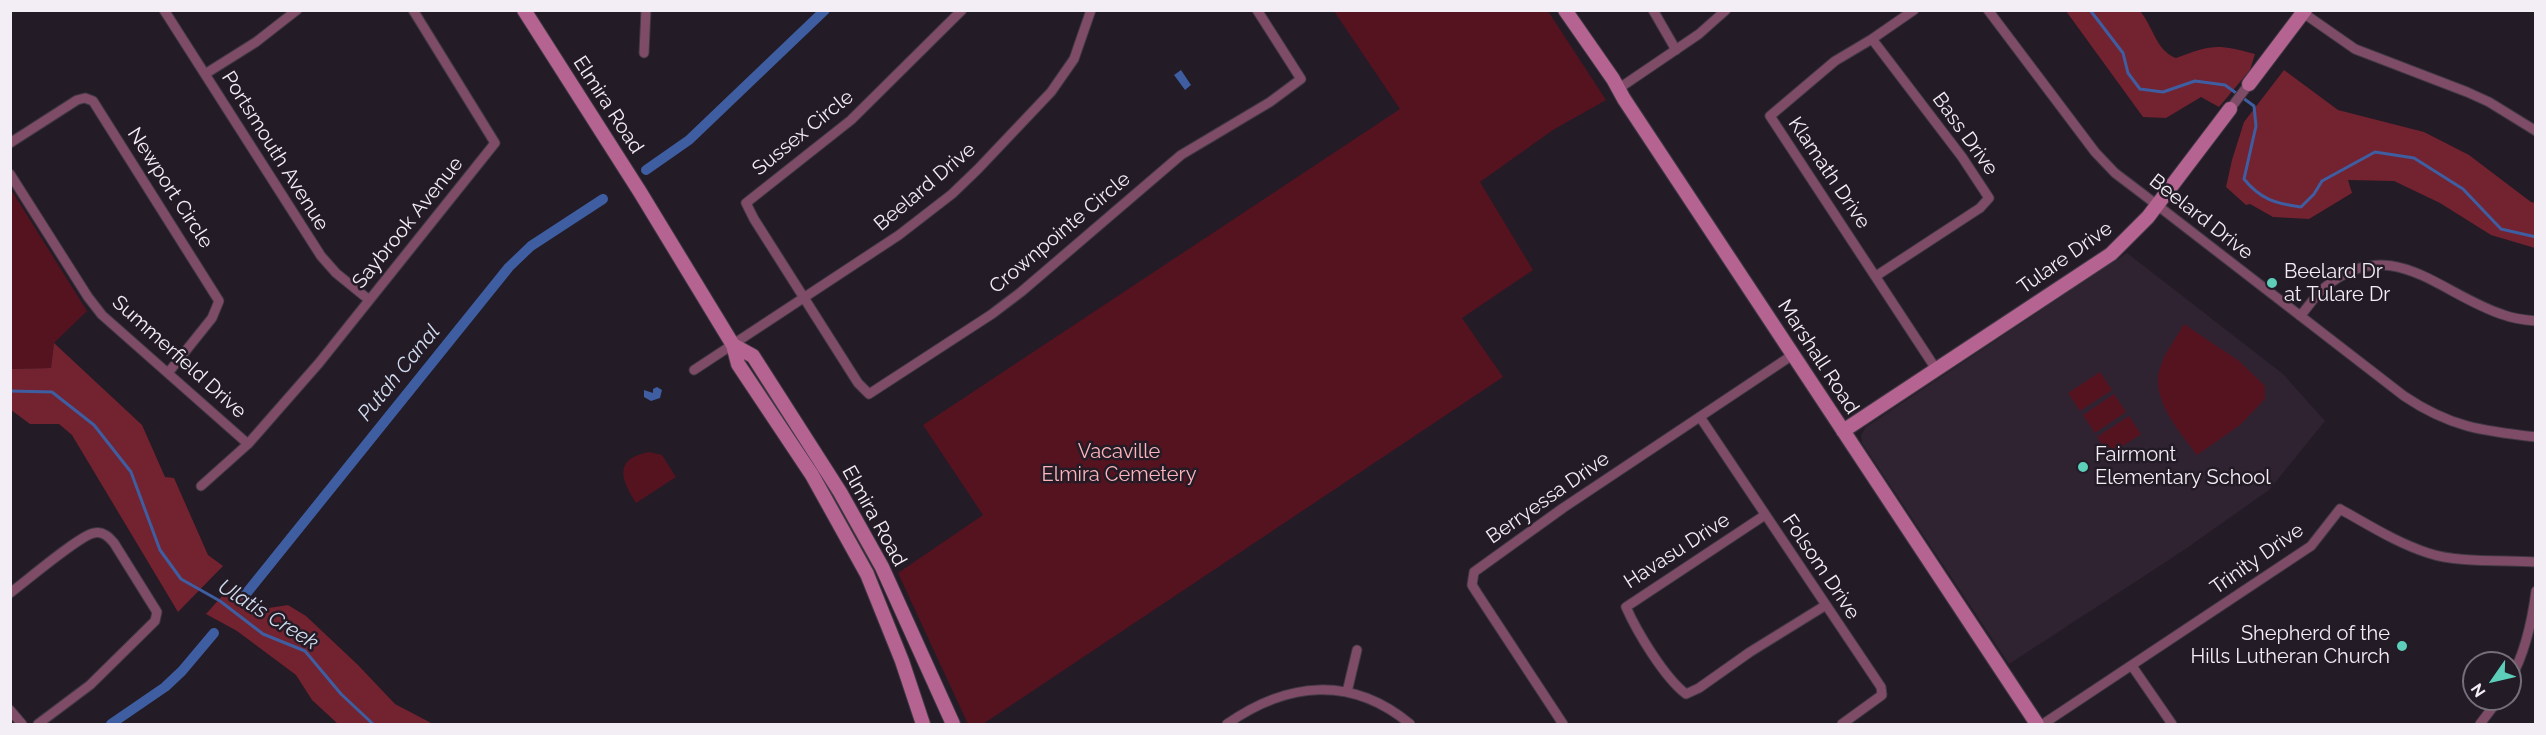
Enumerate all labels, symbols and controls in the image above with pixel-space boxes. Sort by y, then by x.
street label: Elmira Road [568,52,648,158]
street label: Portsmouth Avenue [216,67,334,235]
street label: Sussex Circle [748,85,858,181]
street label: Bass Drive [1927,88,2003,180]
street label: Klamath Drive [1783,113,1875,233]
street label: Newport Circle [122,123,218,253]
street label: Beelard Drive [869,138,981,236]
street label: Saybrook Avenue [348,152,468,294]
street label: Crownpointe Circle [985,167,1135,299]
street label: Beelard Drive [2144,169,2258,265]
street label: Tulare Drive [2013,217,2117,299]
place label: Beelard Dr at Tulare Dr [2284,260,2390,307]
marker: Beelard Dr at Tulare Dr [2265,276,2279,290]
street label: Summerfield Drive [107,291,251,423]
street label: Marshall Road [1772,295,1864,419]
water label: Putah Canal [352,320,446,426]
park label: Vacaville Elmira Cemetery [1042,440,1196,487]
place label: Fairmont Elementary School [2095,443,2271,490]
street label: Berryessa Drive [1482,447,1614,549]
marker: Fairmont Elementary School [2076,460,2090,474]
street label: Elmira Road [837,462,911,570]
street label: Havasu Drive [1620,508,1734,594]
street label: Folsom Drive [1777,510,1865,624]
street label: Trinity Drive [2206,518,2308,600]
water label: Ulatis Creek [213,574,323,656]
place label: Shepherd of the Hills Lutheran Church [2190,622,2390,669]
marker: Shepherd of the Hills Lutheran Church [2395,639,2409,653]
north arrow [2462,651,2522,711]
text: N [2467,680,2490,701]

